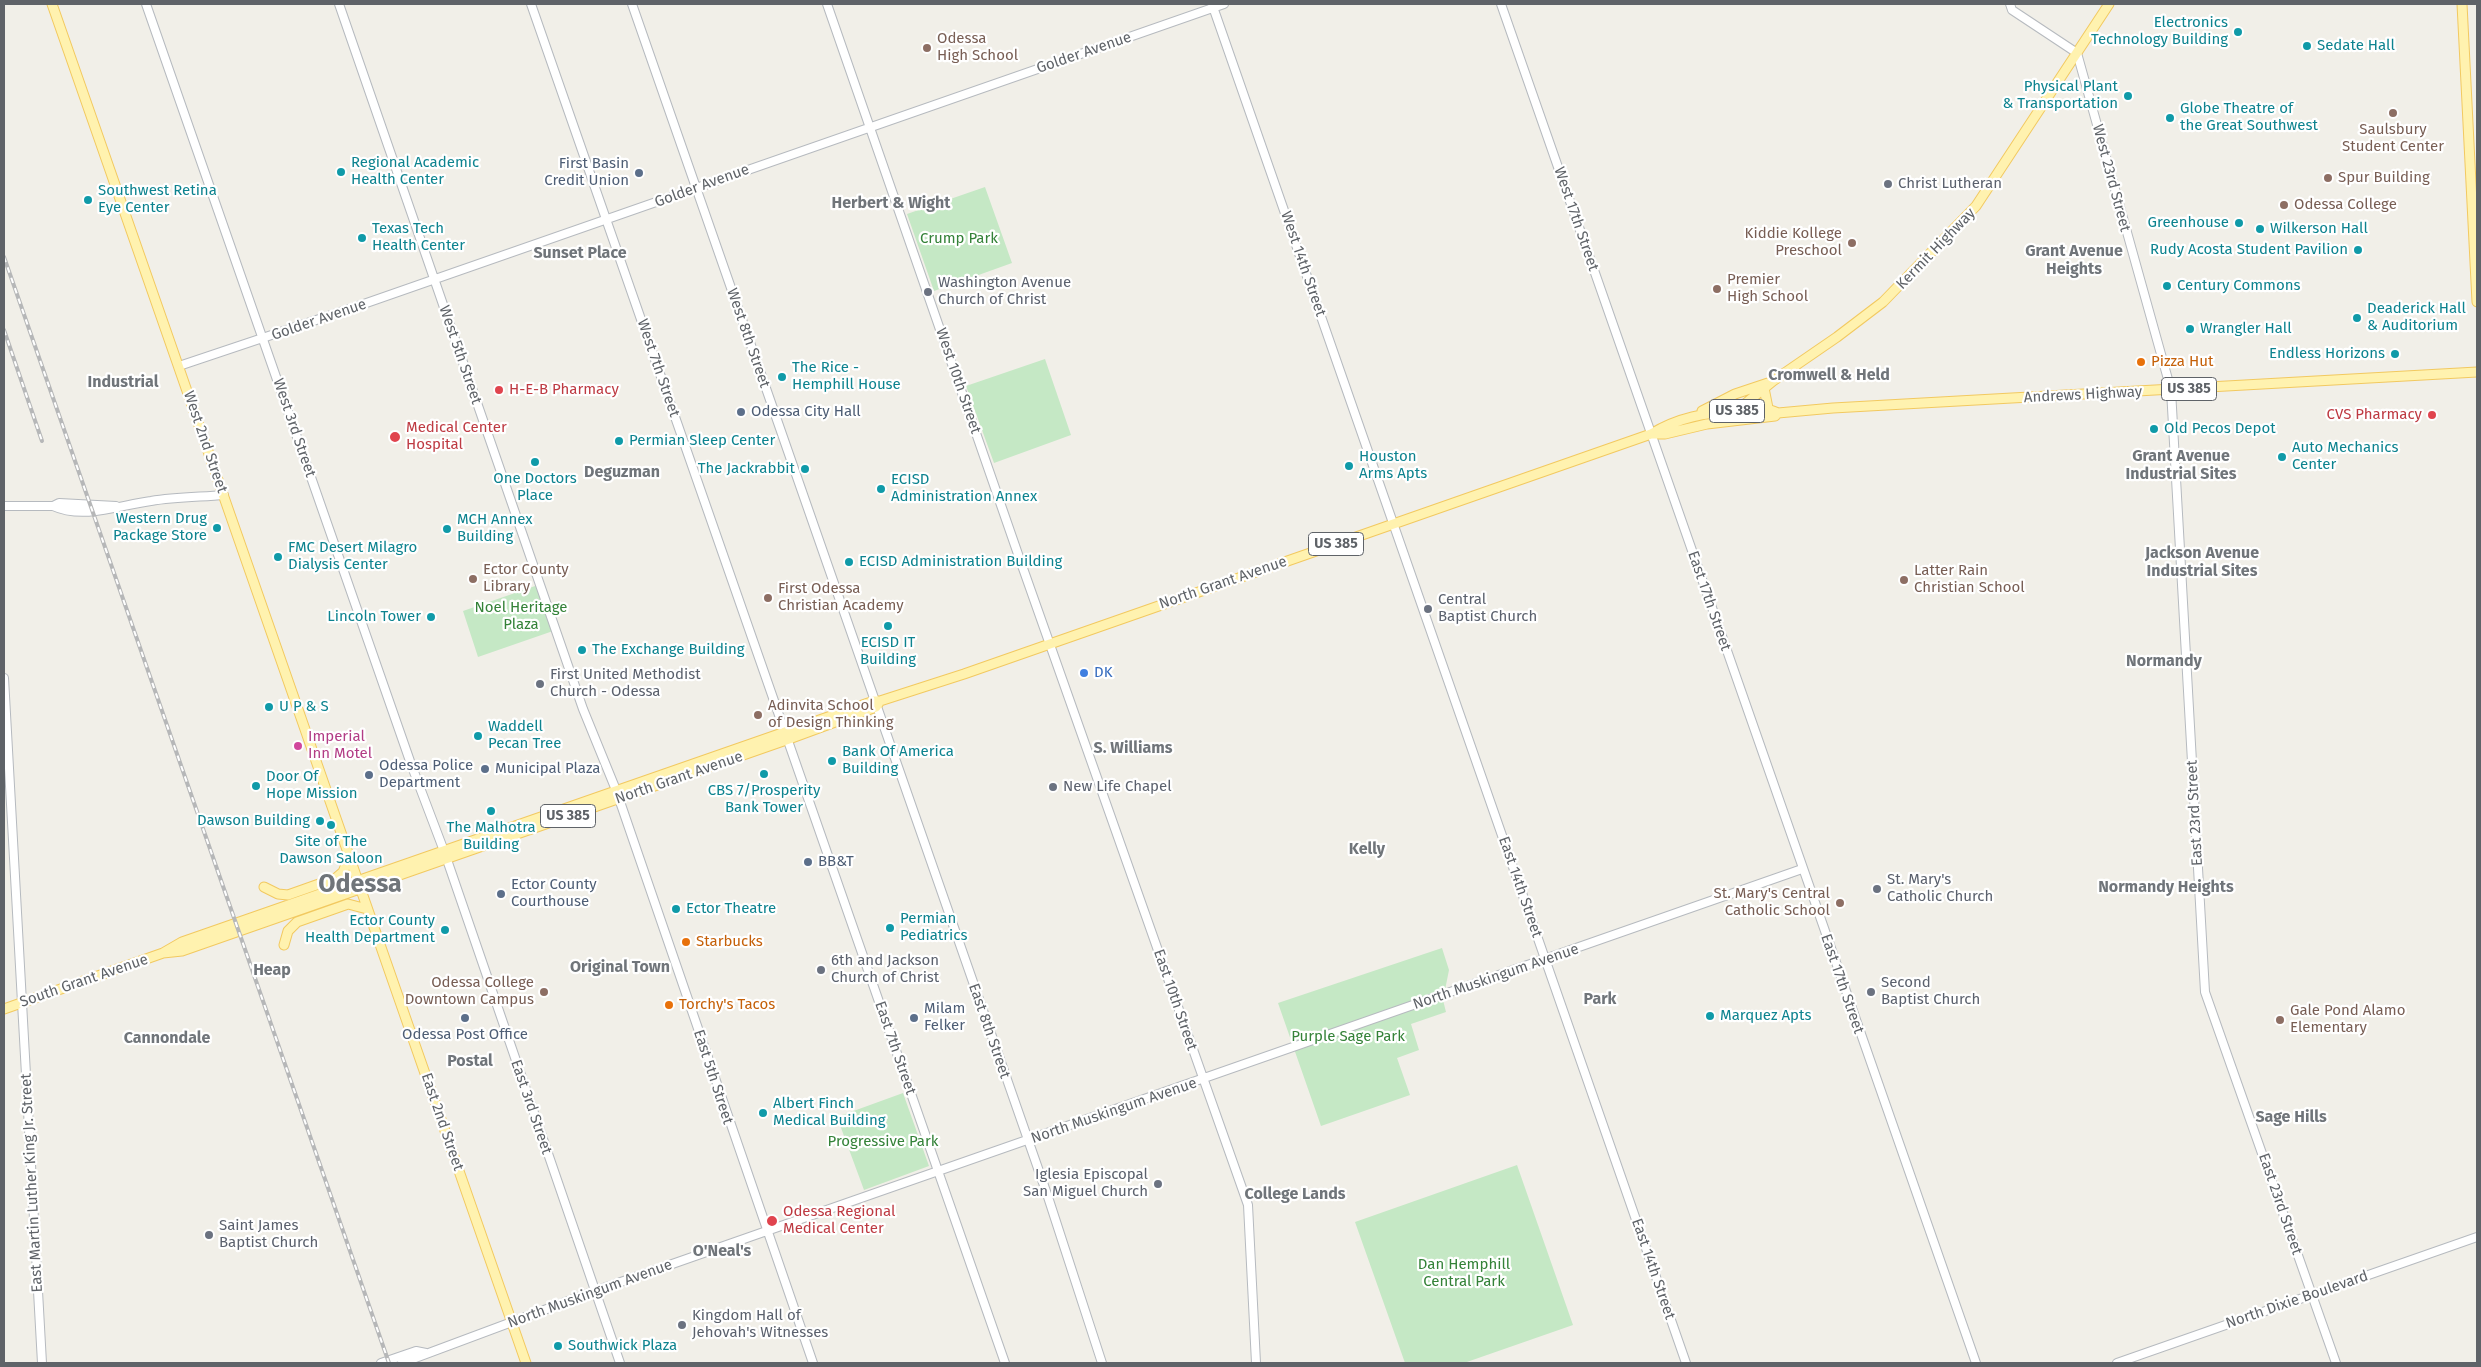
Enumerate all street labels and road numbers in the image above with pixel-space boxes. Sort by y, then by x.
street label: Golder Avenue [1034,28,1134,78]
street label: West 23rd Street [2088,122,2134,234]
street label: Golder Avenue [652,161,752,211]
street label: West 17th Street [1550,165,1602,273]
street label: Kermit Highway [1893,205,1979,293]
street label: West 14th Street [1277,209,1329,319]
street label: West 8th Street [723,286,773,390]
street label: Golder Avenue [269,295,369,345]
street label: West 5th Street [435,303,485,407]
street label: West 7th Street [633,317,683,419]
street label: West 10th Street [931,326,985,436]
street label: West 3rd Street [269,376,319,480]
road number: US 385 [2162,378,2216,400]
street label: Andrews Highway [2023,383,2143,407]
street label: West 2nd Street [179,389,231,495]
road number: US 385 [1710,400,1764,422]
road number: US 385 [1308,532,1364,556]
street label: East 17th Street [1684,549,1734,653]
street label: North Grant Avenue [1157,553,1289,613]
street label: North Grant Avenue [613,748,745,808]
street label: East 23rd Street [2183,760,2207,866]
road number: US 385 [540,804,596,828]
street label: East 14th Street [1494,834,1546,940]
street label: East 17th Street [1817,932,1867,1036]
street label: North Muskingum Avenue [1411,940,1581,1014]
street label: East 10th Street [1149,947,1201,1053]
street label: South Grant Avenue [17,951,151,1011]
street label: East 8th Street [964,981,1014,1081]
street label: East 7th Street [871,999,919,1097]
street label: East 5th Street [689,1027,737,1127]
street label: East 3rd Street [506,1057,556,1157]
street label: East 2nd Street [417,1071,467,1173]
street label: East Martin Luther King Jr. Street [17,1073,47,1293]
street label: North Muskingum Avenue [1029,1074,1199,1148]
street label: East 23rd Street [2254,1151,2306,1257]
street label: East 14th Street [1627,1216,1679,1322]
street label: North Muskingum Avenue [505,1256,675,1332]
street label: North Dixie Boulevard [2224,1267,2370,1333]

